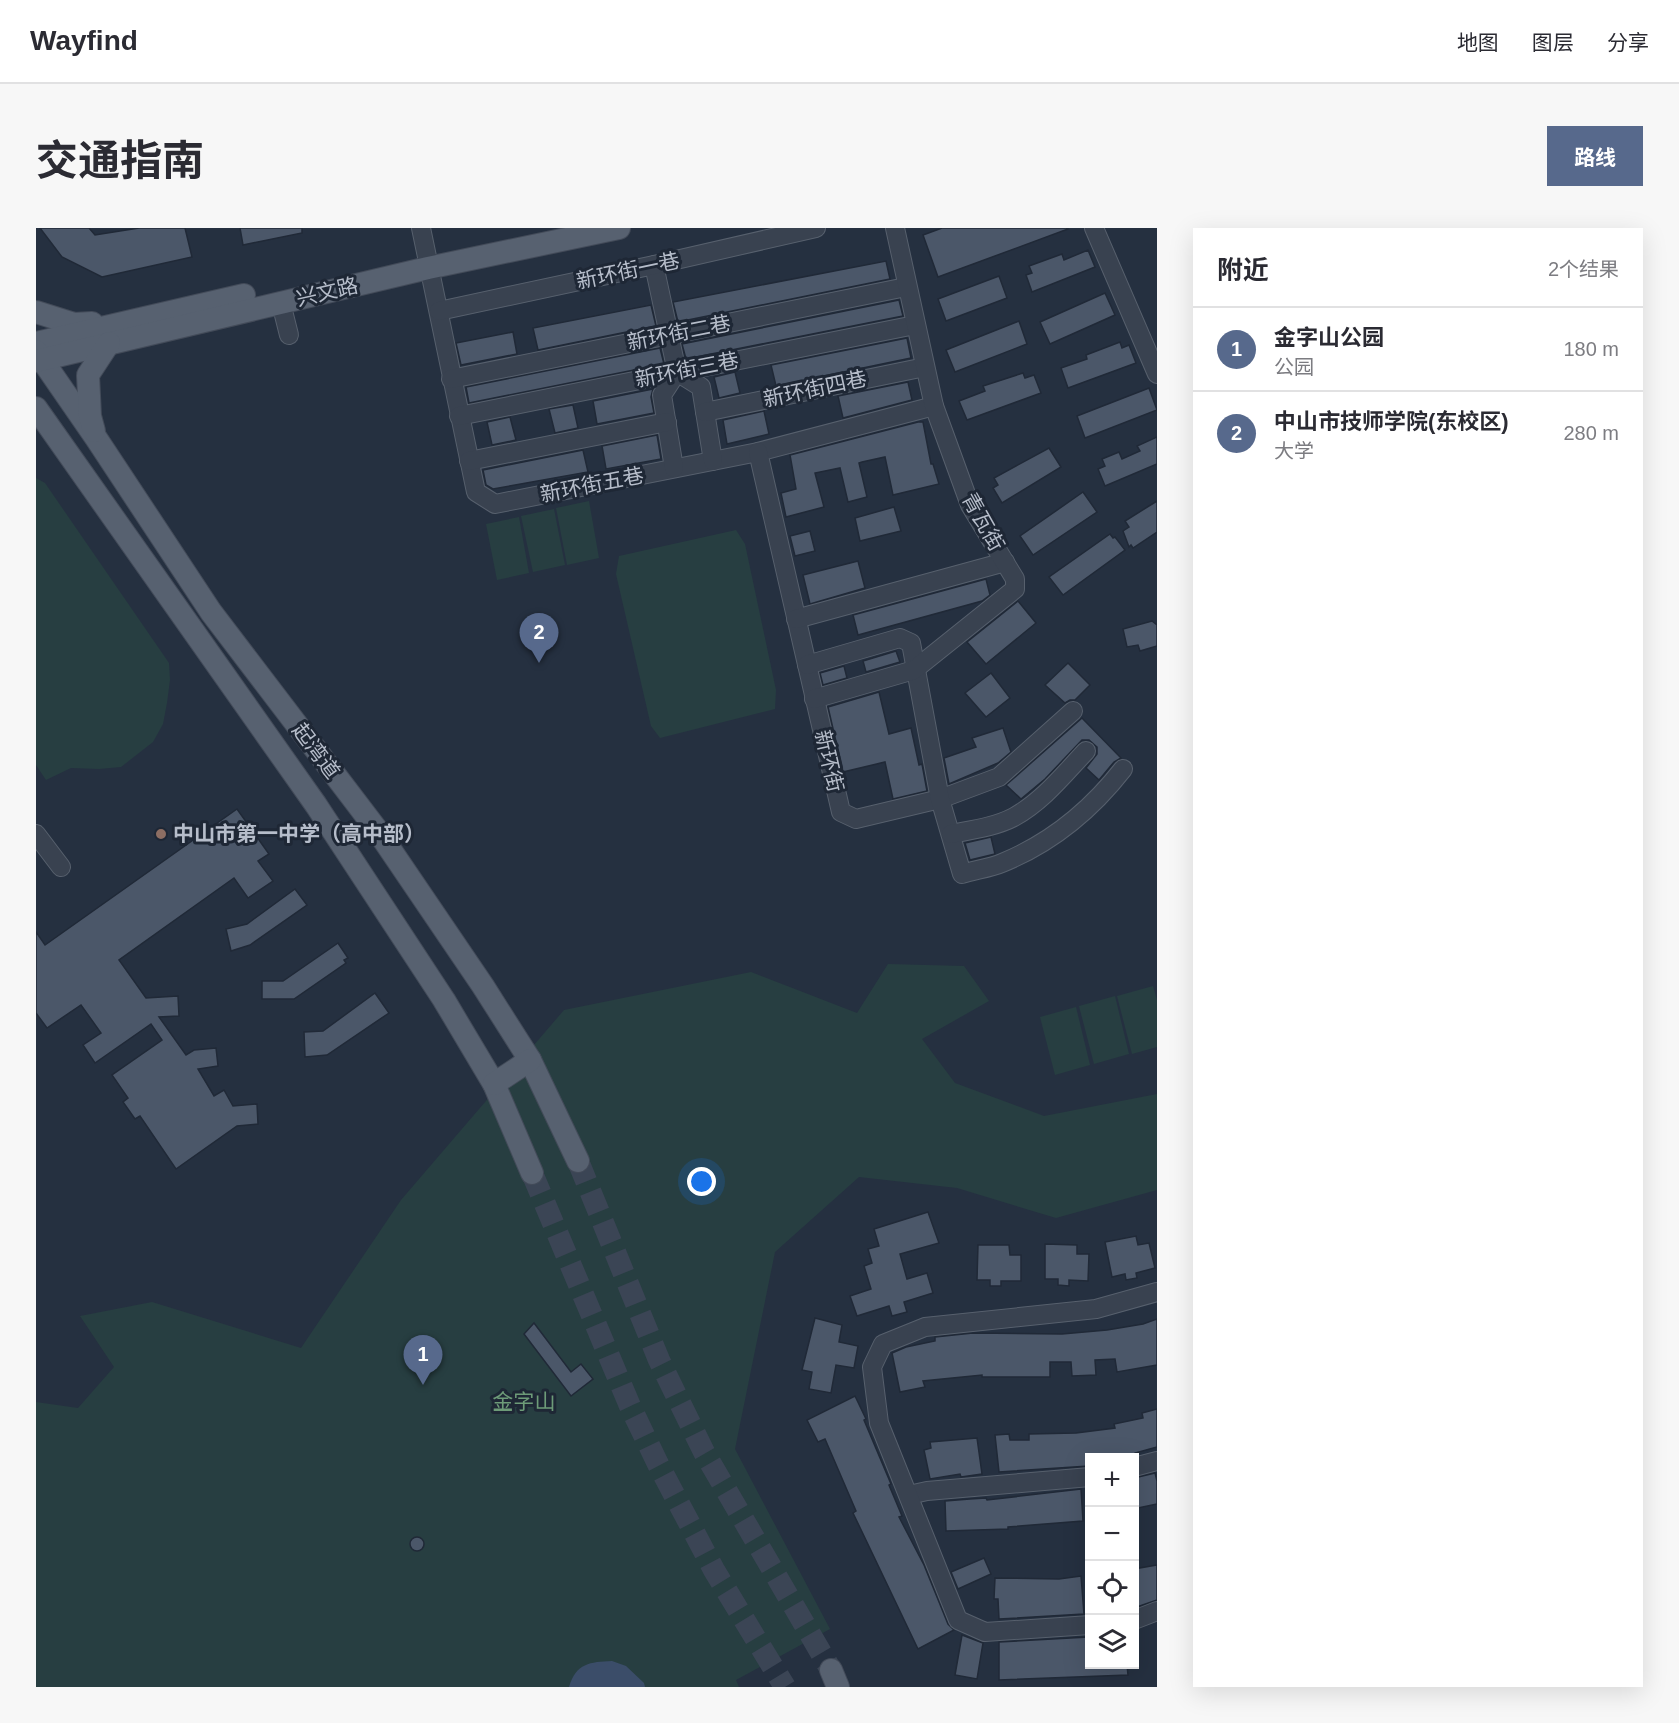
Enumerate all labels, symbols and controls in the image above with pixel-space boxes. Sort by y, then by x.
text: Wayfind [30,25,138,56]
text: 地图 [1457,31,1499,54]
text: 图层 [1532,31,1574,54]
text: 分享 [1607,31,1649,54]
button: 路线 [1547,126,1643,186]
text: 交通指南 [36,137,204,184]
street label: 新环街一巷 [574,248,682,293]
text: 附近 [1217,255,1269,285]
text: 2个结果 [1548,258,1619,280]
street label: 兴文路 [294,273,360,310]
street label: 新环街二巷 [625,311,733,354]
text: 金字山公园 [1274,325,1384,350]
text: 1 [1231,338,1242,360]
text: 180 m [1563,338,1619,360]
street label: 新环街三巷 [633,348,741,391]
text: 公园 [1274,356,1314,378]
street label: 新环街四巷 [761,366,869,411]
text: 中山市技师学院(东校区) [1274,409,1509,434]
text: 2 [1231,422,1242,444]
text: 280 m [1563,422,1619,444]
text: 大学 [1274,440,1314,462]
street label: 新环街五巷 [538,463,646,506]
street label: 青瓦街 [958,489,1009,555]
pin: 2 [520,614,558,663]
street label: 起湾道 [288,719,345,783]
street label: 新环街 [811,728,848,794]
place label: 中山市第一中学（高中部） [173,822,425,845]
marker: 中山市第一中学（高中部） [154,827,168,841]
your location [687,1167,716,1196]
pin: 1 [404,1336,442,1385]
park label: 金字山 [493,1390,556,1413]
map controls [1085,1453,1139,1669]
button: + [1085,1453,1139,1507]
button: − [1085,1507,1139,1561]
button: locate [1085,1561,1139,1615]
button: layers [1085,1615,1139,1669]

